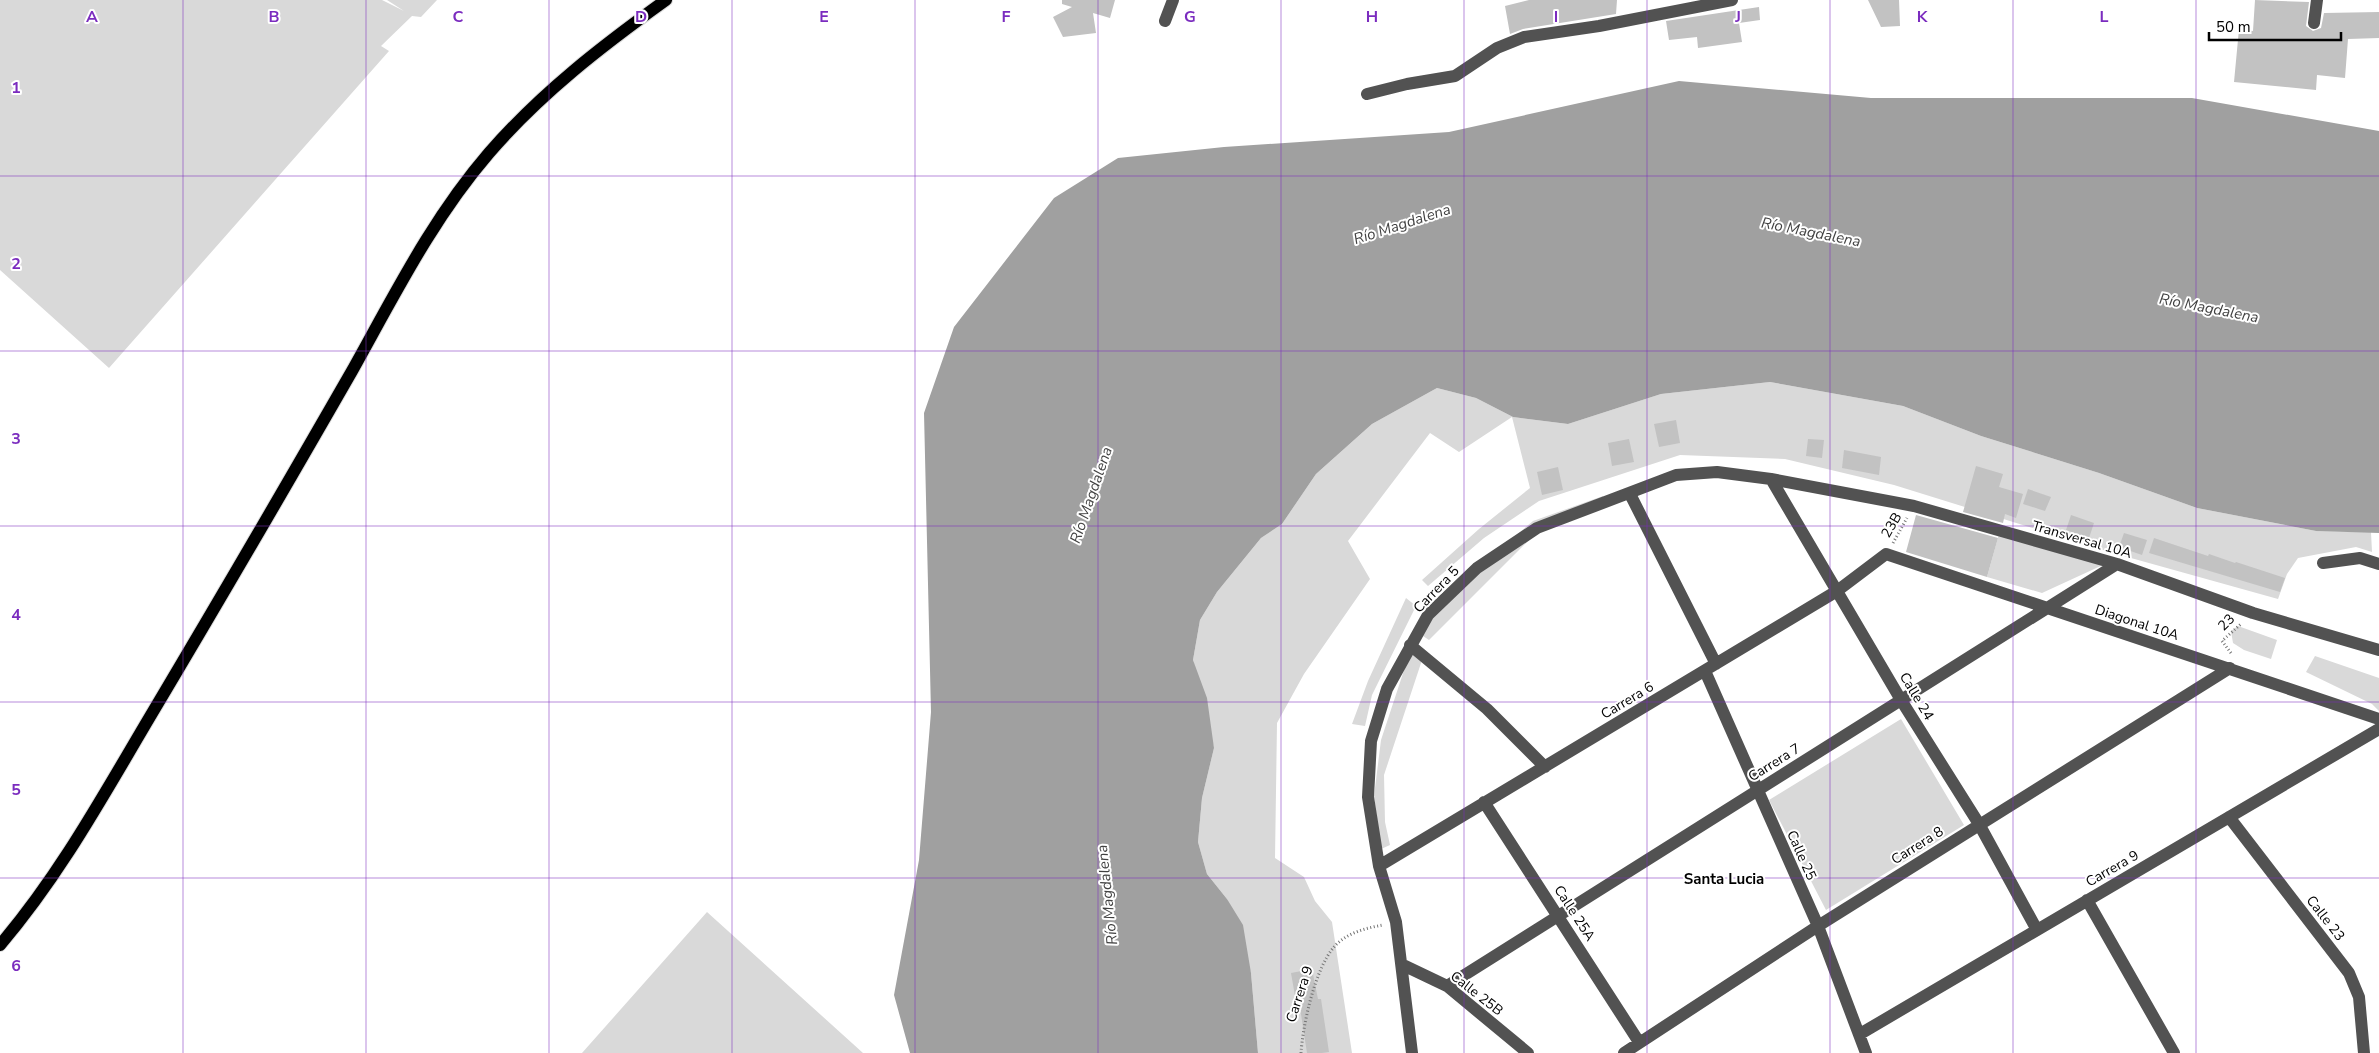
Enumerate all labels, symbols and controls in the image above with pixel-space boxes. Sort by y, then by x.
text: A [86,6,98,28]
text: B [268,6,280,28]
text: C [453,6,464,28]
text: D [635,6,647,28]
text: E [819,6,829,28]
text: F [1002,6,1011,28]
text: G [1184,6,1196,28]
text: H [1366,6,1378,28]
text: I [1554,6,1558,28]
text: J [1734,6,1741,28]
text: K [1917,6,1929,28]
text: L [2100,6,2109,28]
scale bar [2209,10,2342,42]
text: 50 m [2216,17,2251,37]
text: 1 [11,77,21,99]
water label: Río Magdalena [1351,199,1453,249]
water label: Río Magdalena [1760,213,1862,251]
text: 2 [11,253,21,275]
water label: Río Magdalena [2158,289,2260,327]
text: 3 [11,428,21,450]
water label: Río Magdalena [1065,444,1117,546]
street label: 23B [1877,509,1906,541]
street label: Transversal 10A [2030,516,2134,563]
street label: Carrera 5 [1409,562,1463,617]
street label: Diagonal 10A [2092,600,2181,645]
text: 4 [11,604,21,626]
street label: 23 [2214,610,2239,635]
street label: Calle 24 [1895,669,1938,724]
street label: Carrera 6 [1597,677,1657,724]
street label: Carrera 7 [1744,739,1804,786]
text: 5 [11,779,21,801]
street label: Carrera 8 [1887,822,1947,869]
street label: Calle 25 [1782,827,1821,883]
water label: Río Magdalena [1092,844,1122,946]
street label: Carrera 9 [2082,846,2142,891]
district label: Santa Lucia [1684,869,1764,889]
street label: Calle 25A [1549,882,1600,945]
street label: Calle 23 [2302,892,2349,945]
text: 6 [11,955,21,977]
street label: Carrera 9 [1281,963,1318,1025]
street label: Calle 25B [1446,967,1507,1020]

